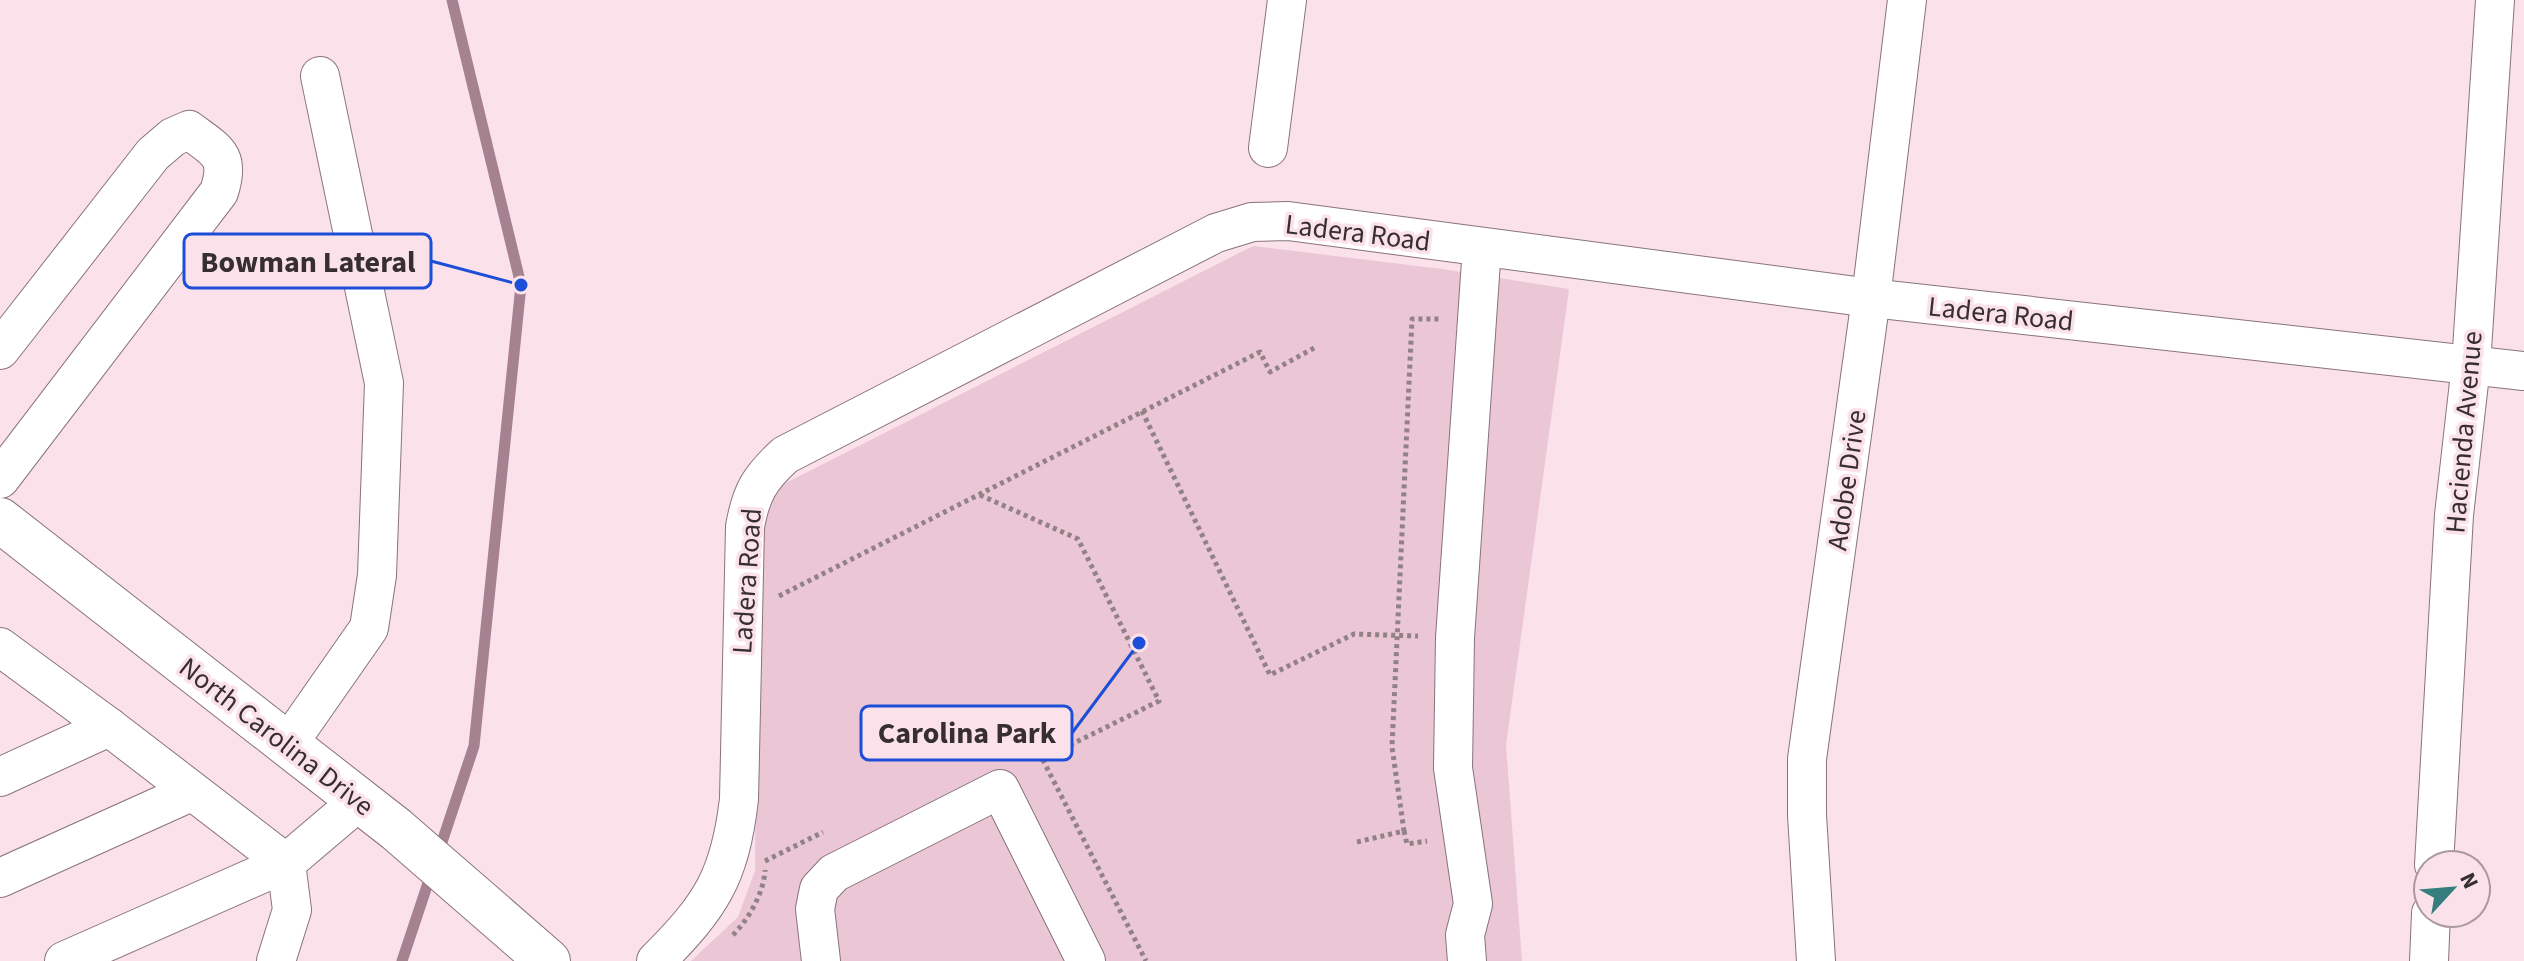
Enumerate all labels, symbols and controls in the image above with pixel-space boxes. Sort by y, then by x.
street label: Ladera Road [1283,204,1433,262]
callout: Bowman Lateral [184,234,431,288]
text: Bowman Lateral [200,241,416,284]
street label: Ladera Road [1926,286,2076,342]
street label: Hacienda Avenue [2435,329,2493,535]
street label: Adobe Drive [1817,407,1877,553]
street label: Ladera Road [722,507,772,655]
street label: North Carolina Drive [170,648,382,826]
callout: Carolina Park [861,706,1072,760]
text: Carolina Park [878,712,1057,755]
north arrow [2412,849,2492,929]
text: N [2451,867,2487,894]

